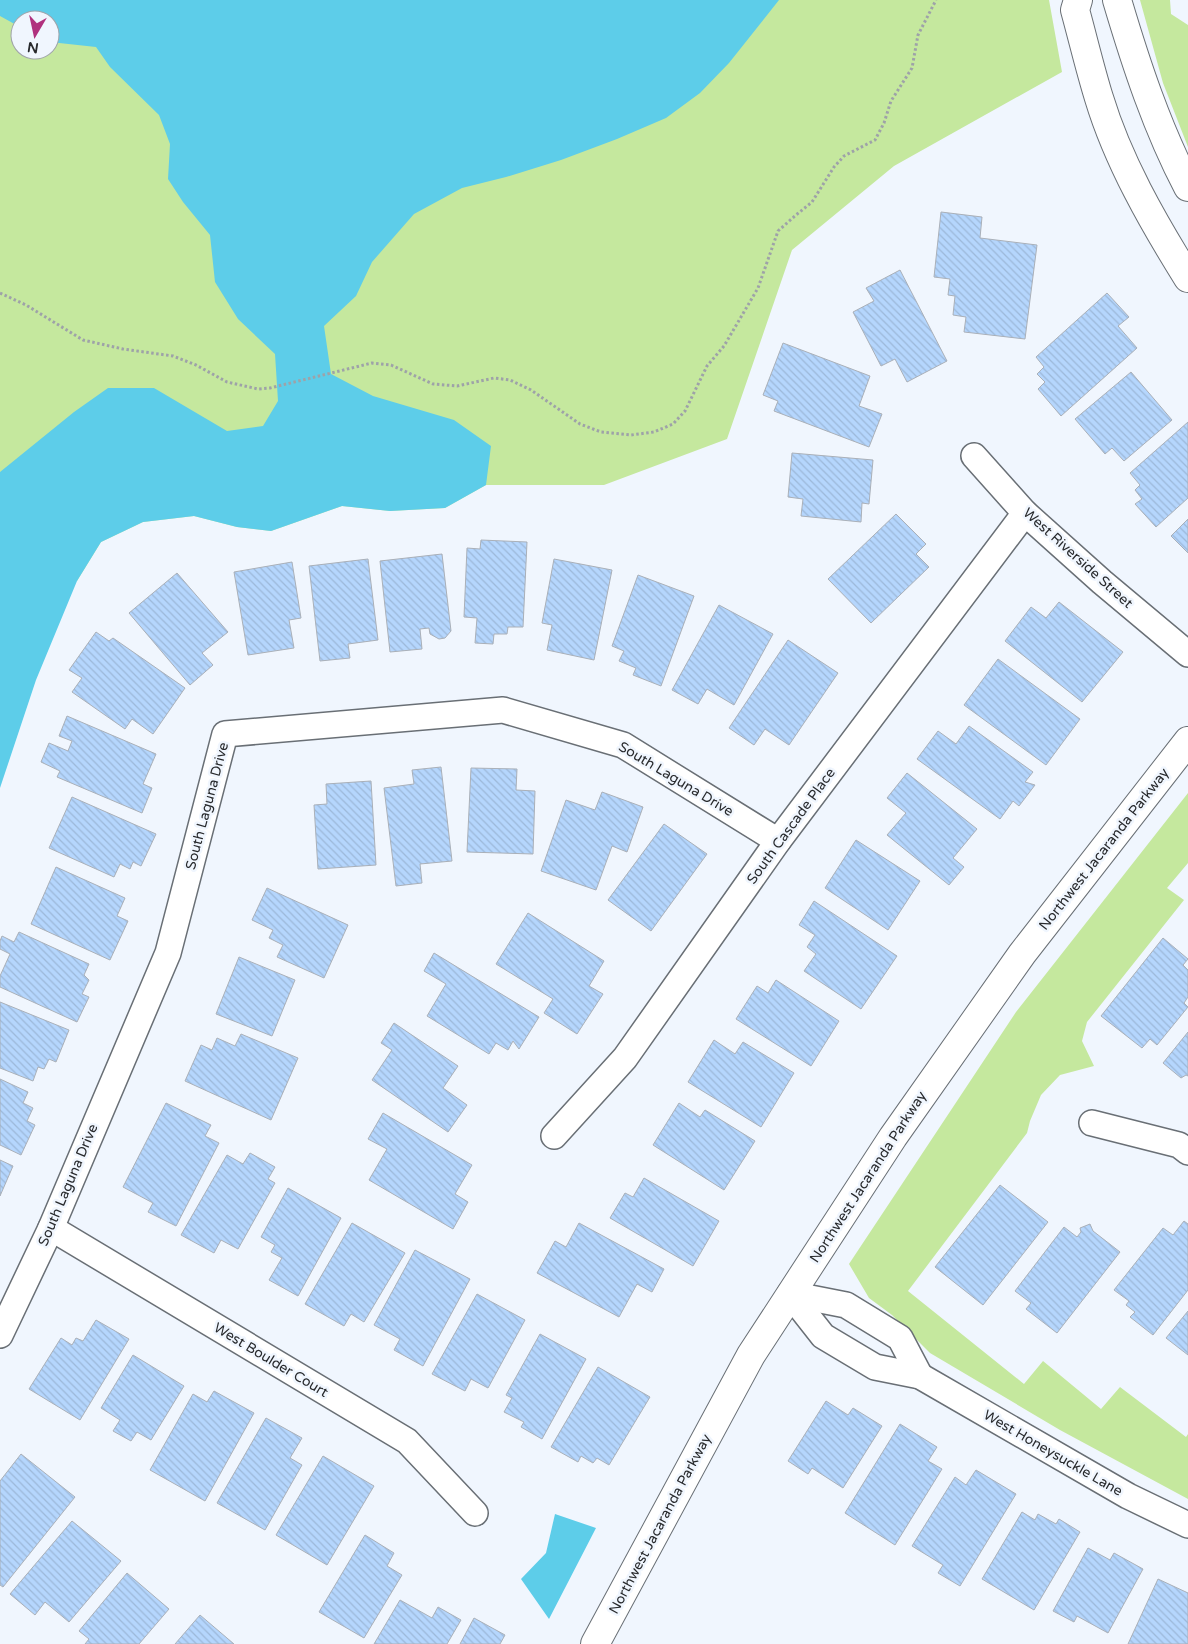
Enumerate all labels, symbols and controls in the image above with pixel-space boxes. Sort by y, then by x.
north arrow [10,10,60,60]
text: N [26,38,40,57]
street label: West Riverside Street [1020,504,1137,612]
street label: South Laguna Drive [615,738,737,820]
street label: South Laguna Drive [182,740,232,871]
street label: Northwest Jacaranda Parkway [1035,764,1173,934]
street label: South Cascade Place [743,765,839,887]
street label: Northwest Jacaranda Parkway [806,1088,930,1266]
street label: South Laguna Drive [35,1121,101,1249]
street label: West Boulder Court [211,1319,332,1401]
street label: West Honeysuckle Lane [980,1406,1126,1500]
street label: Northwest Jacaranda Parkway [605,1431,715,1617]

